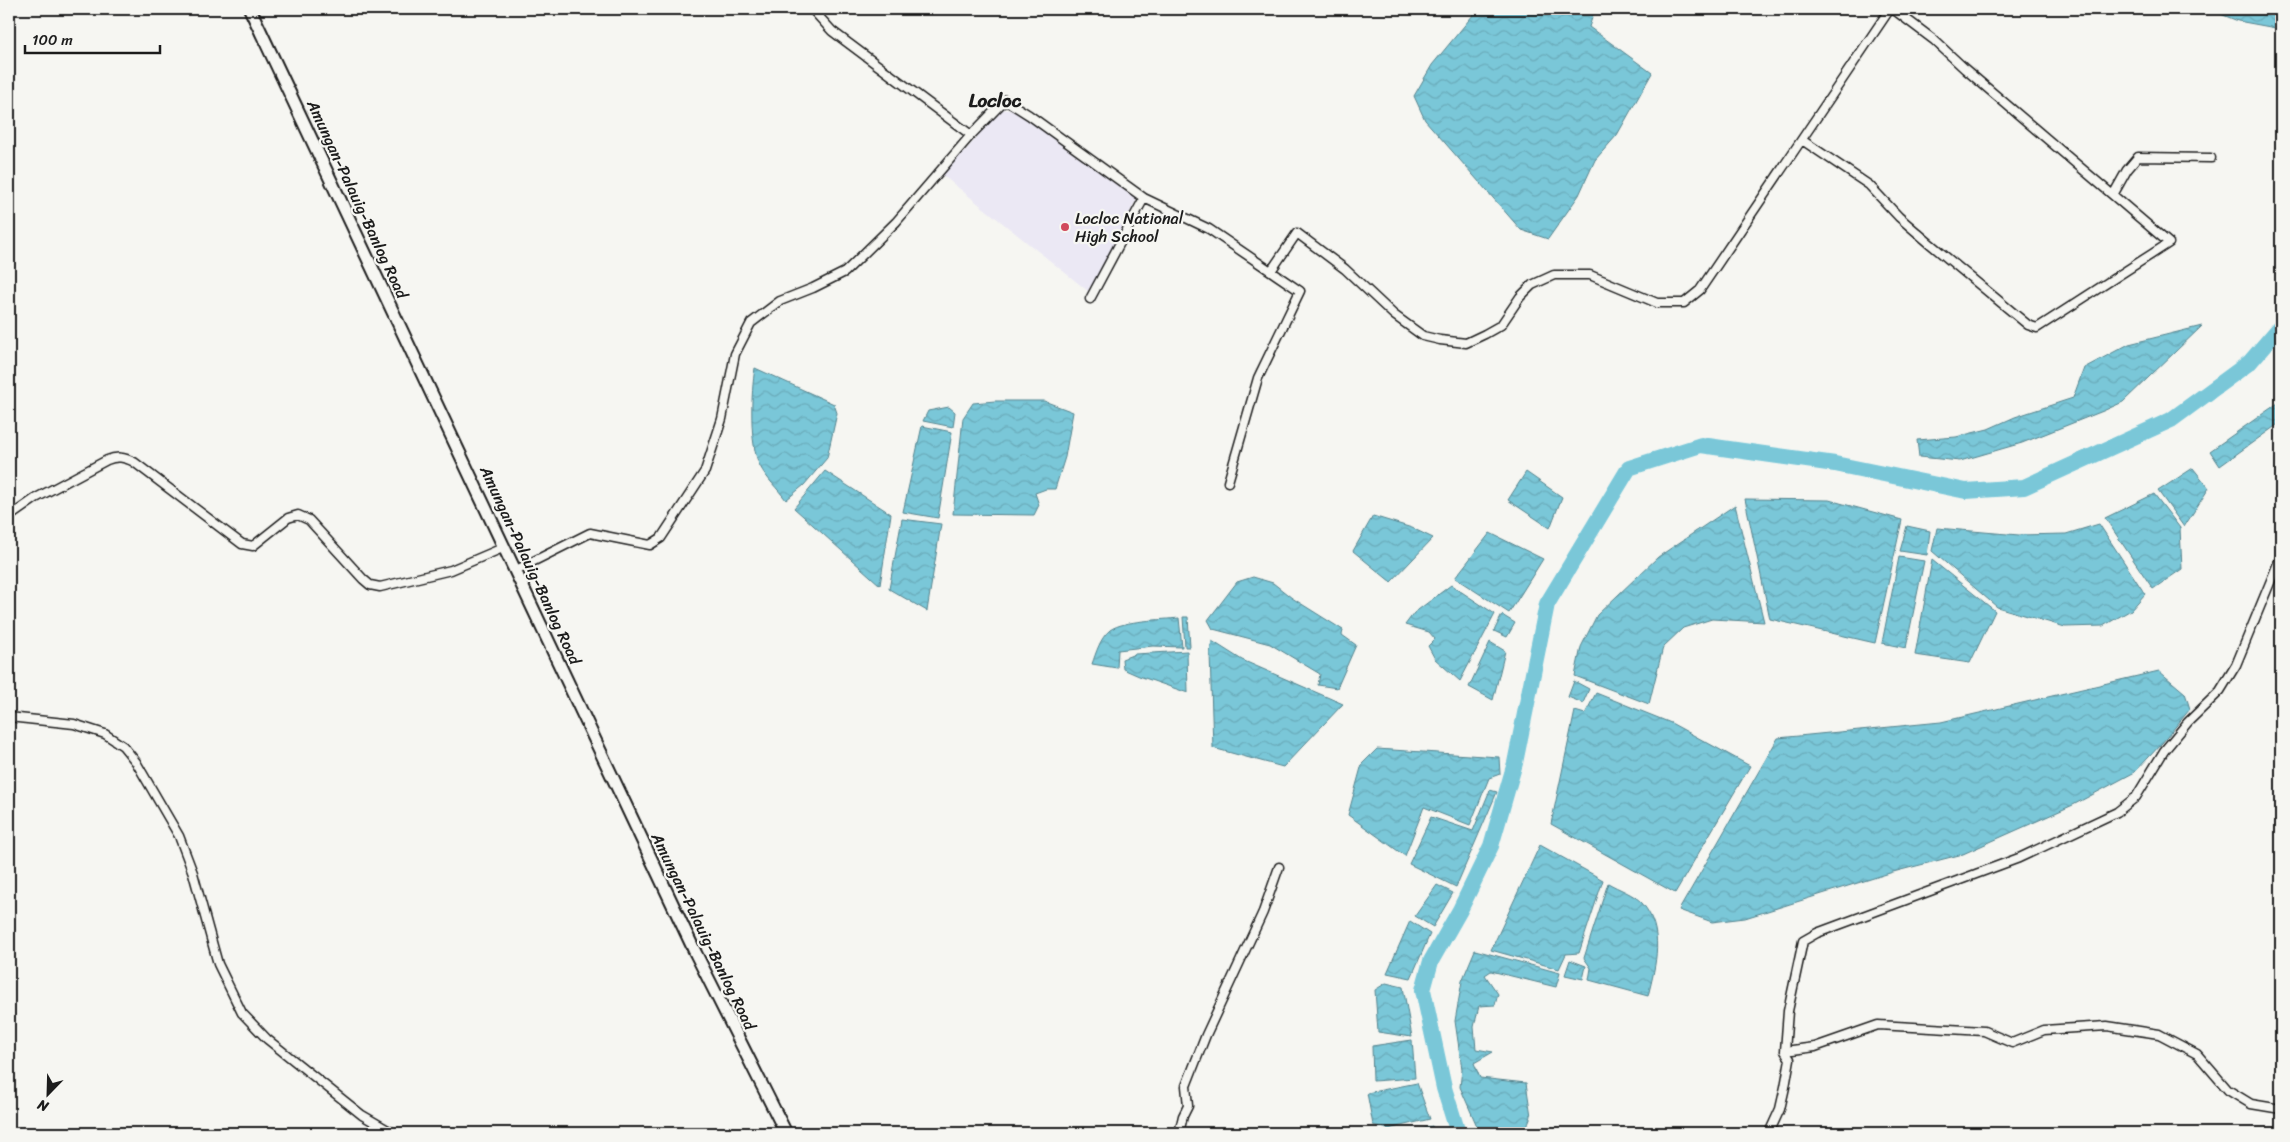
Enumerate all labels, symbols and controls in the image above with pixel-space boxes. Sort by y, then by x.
scale bar [25,22,160,54]
text: 100 m [32,27,73,53]
district label: Locloc [969,84,1022,117]
street label: Amungan-Palauig-Banlog Road [298,94,417,305]
place label: Locloc National High School [1075,204,1184,251]
marker: Locloc National High School [1059,221,1071,233]
street label: Amungan-Palauig-Banlog Road [471,460,590,671]
street label: Amungan-Palauig-Banlog Road [643,827,765,1036]
north arrow [22,1070,72,1120]
text: N [33,1092,53,1119]

